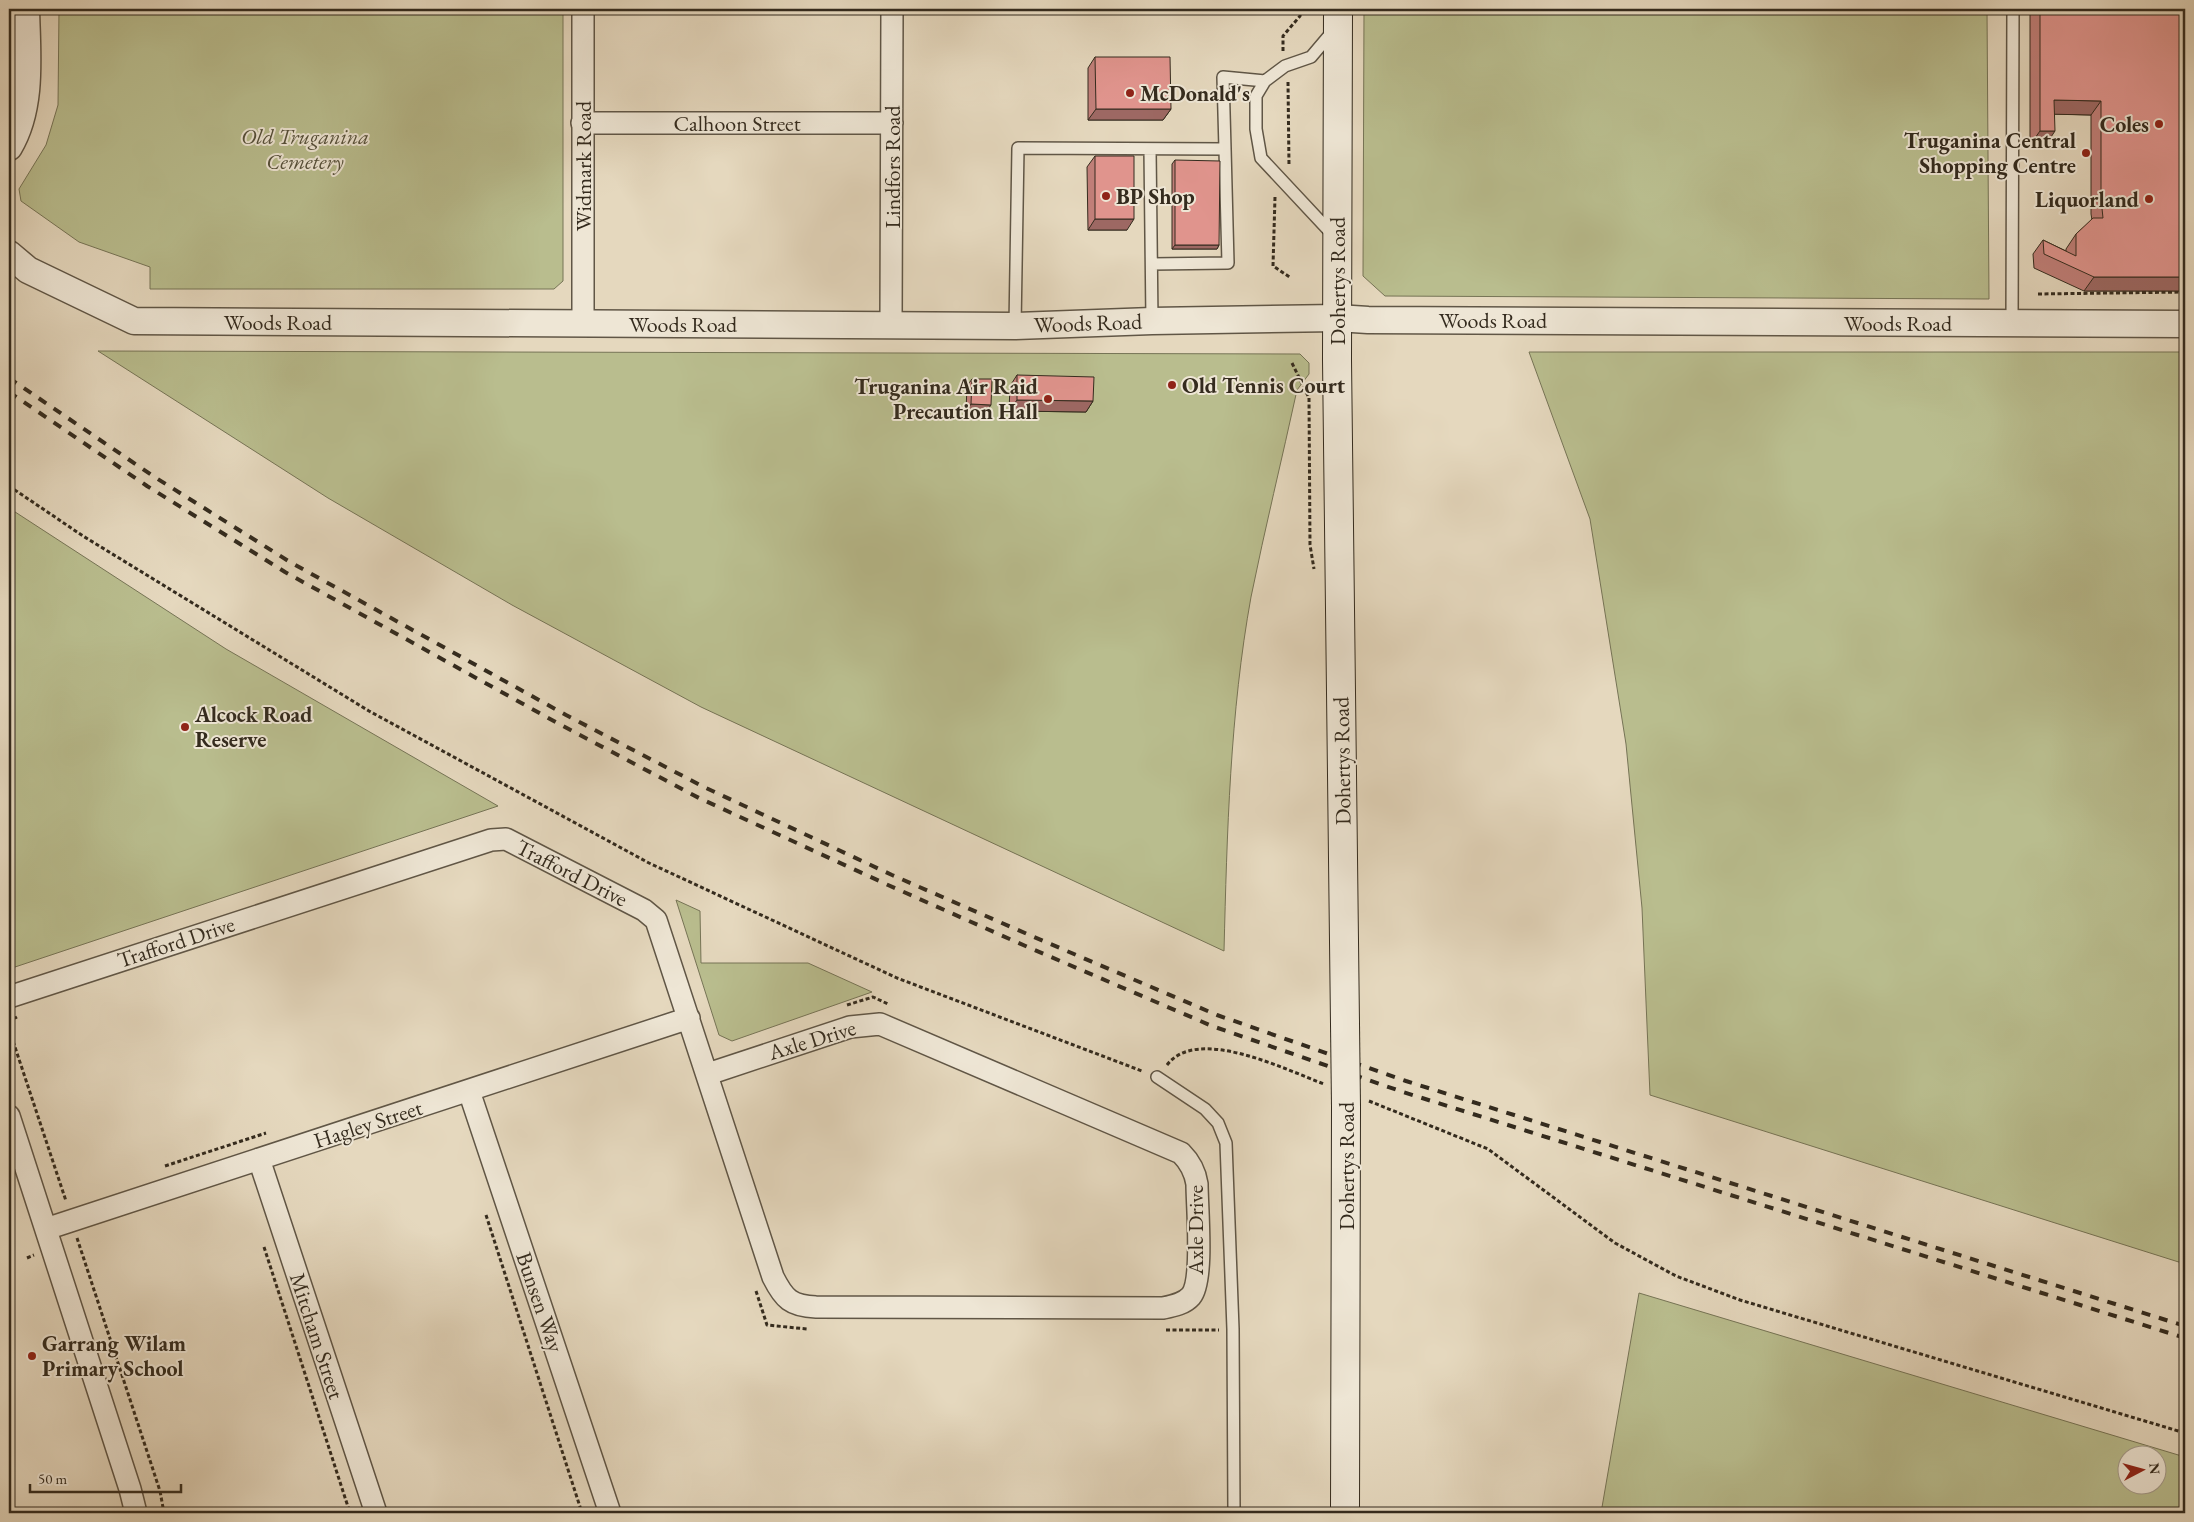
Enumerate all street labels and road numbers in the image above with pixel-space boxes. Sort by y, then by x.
street label: Widmark Road [569,100,598,231]
street label: Lindfors Road [878,105,907,229]
street label: Calhoon Street [673,109,801,138]
street label: Dohertys Road [1323,216,1352,345]
street label: Woods Road [1439,306,1548,335]
street label: Woods Road [1033,307,1144,339]
street label: Woods Road [224,308,333,337]
street label: Woods Road [1844,309,1953,338]
street label: Woods Road [629,310,738,339]
street label: Dohertys Road [1326,696,1358,826]
street label: Trafford Drive [511,832,633,914]
street label: Trafford Drive [114,909,239,975]
street label: Axle Drive [764,1013,860,1067]
street label: Hagley Street [310,1093,426,1155]
street label: Dohertys Road [1332,1101,1361,1230]
street label: Axle Drive [1181,1185,1210,1276]
street label: Bunsen Way [509,1248,571,1356]
street label: Mitcham Street [283,1269,351,1403]

